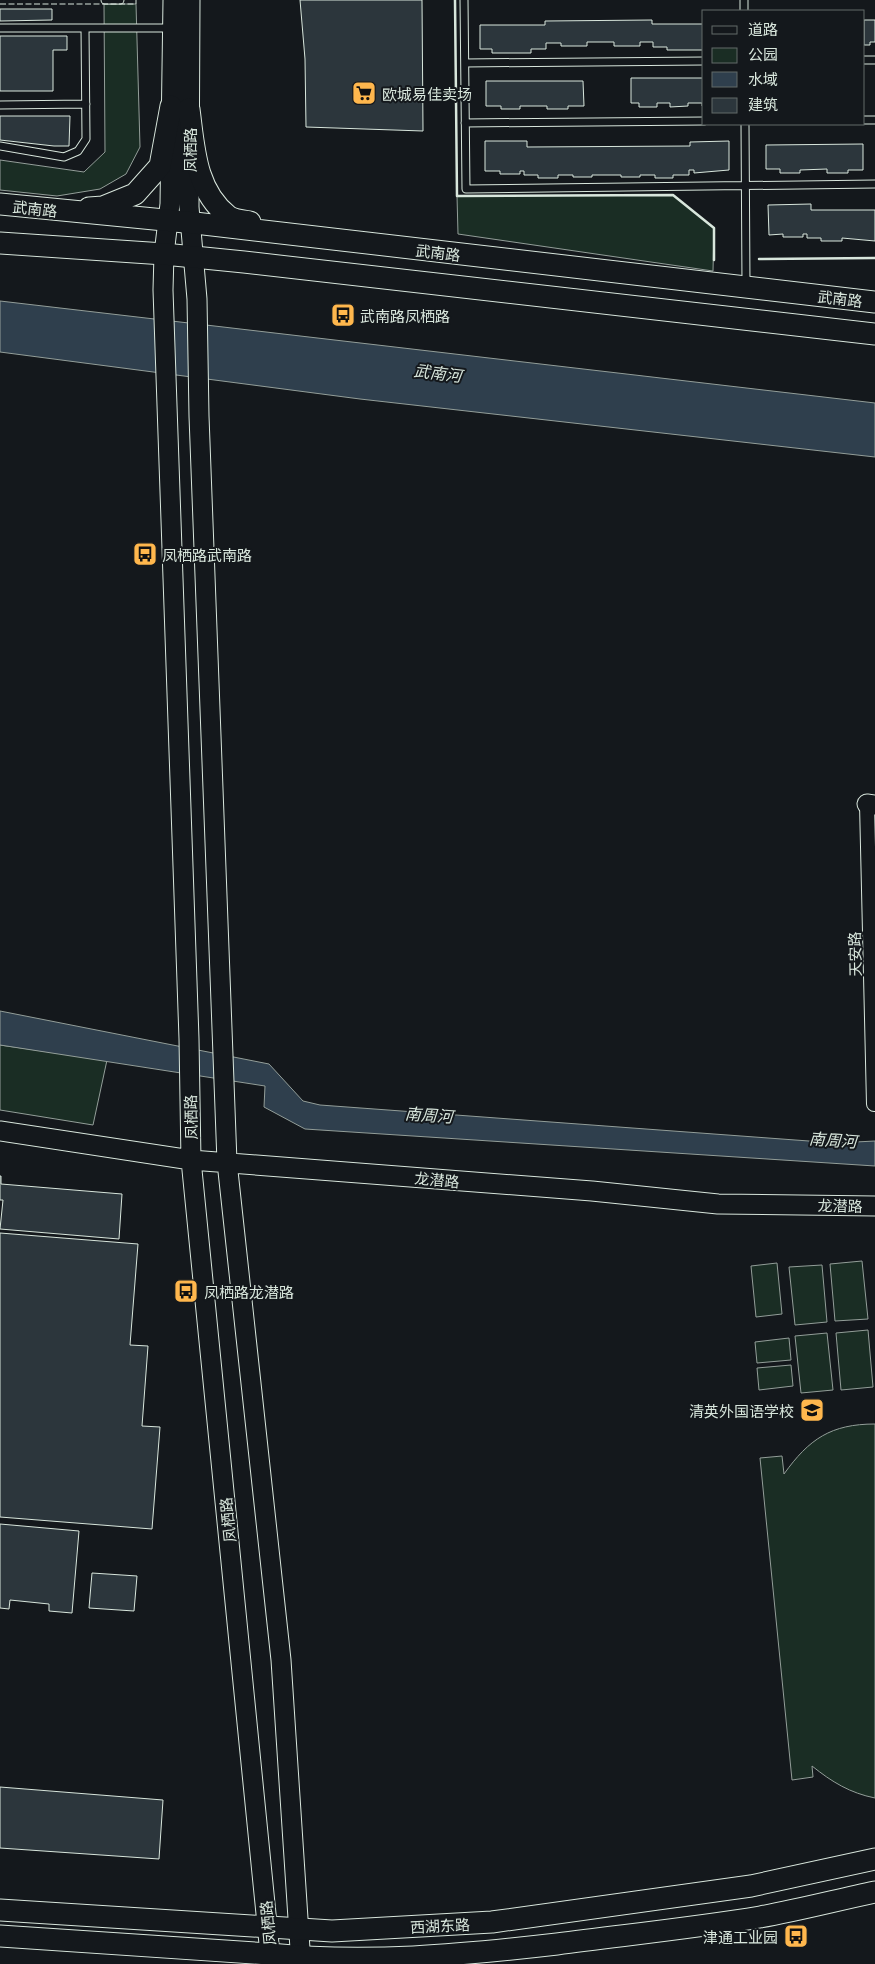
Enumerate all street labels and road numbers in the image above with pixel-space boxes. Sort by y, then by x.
street label: 凤栖路 [179,127,200,173]
street label: 武南路 [12,195,58,221]
street label: 武南路 [414,239,462,265]
street label: 武南路 [816,285,864,311]
street label: 天安路 [843,931,865,977]
street label: 凤栖路 [179,1094,201,1140]
street label: 龙潜路 [414,1167,460,1191]
street label: 龙潜路 [817,1194,863,1216]
street label: 凤栖路 [214,1497,240,1543]
street label: 凤栖路 [255,1900,279,1946]
street label: 西湖东路 [409,1913,471,1937]

